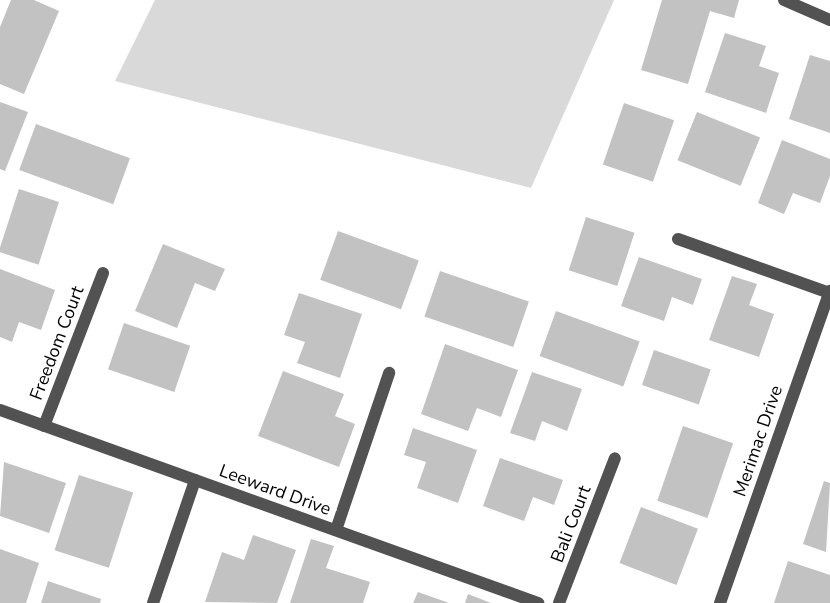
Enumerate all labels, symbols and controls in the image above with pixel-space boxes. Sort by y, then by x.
street label: Freedom Court [25,283,89,403]
street label: Merimac Drive [729,383,787,499]
street label: Leeward Drive [216,460,334,520]
street label: Bali Court [546,482,596,566]

